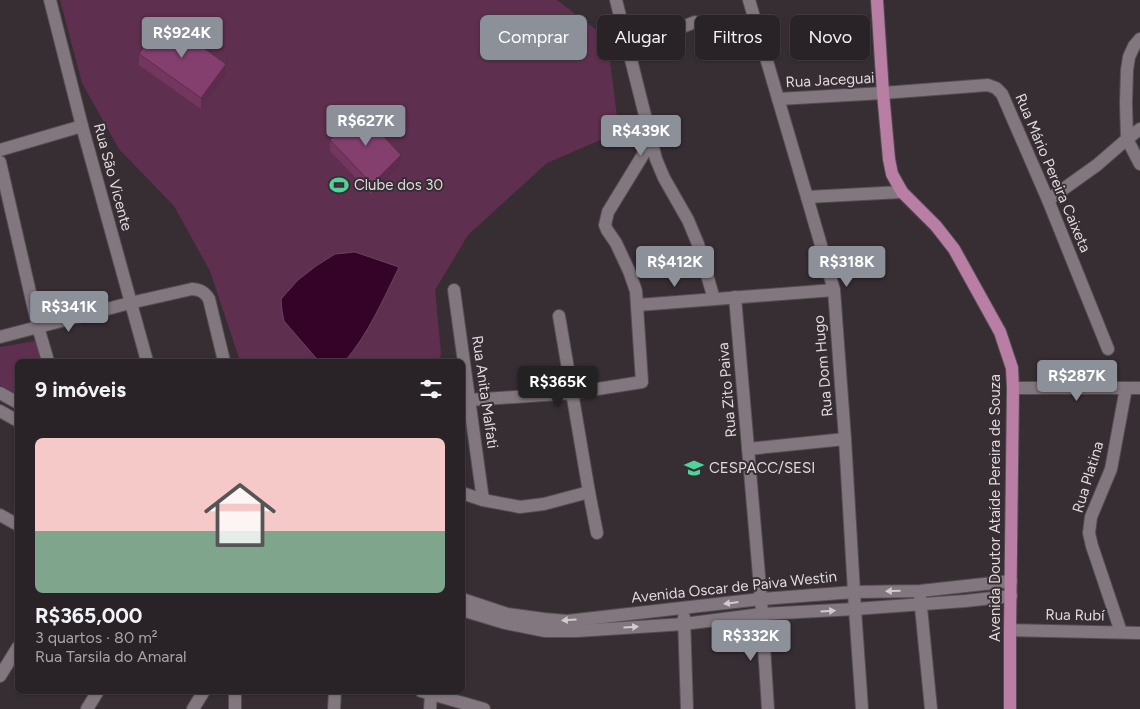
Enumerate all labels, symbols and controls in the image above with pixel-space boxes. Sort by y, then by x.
chip: Comprar [480,15,587,60]
chip: Alugar [597,15,685,60]
chip: Filtros [695,15,780,60]
chip: Novo [790,15,870,60]
pin: R$924K [141,17,223,59]
text: R$924K [153,23,211,42]
street label: Rua Jaceguai [785,69,875,91]
street label: Rua Mário Pereira Caixeta [1011,91,1095,255]
pin: R$627K [325,104,407,147]
text: R$627K [337,111,395,130]
pin: R$439K [600,114,682,157]
street label: Rua São Vicente [90,121,136,233]
text: R$439K [612,121,670,140]
sports icon: Clube dos 30 [328,174,350,196]
place label: Clube dos 30 [354,176,443,194]
pin: R$412K [634,246,716,288]
pin: R$318K [806,246,888,288]
text: R$412K [647,252,703,271]
text: R$318K [819,252,875,271]
pin: R$341K [28,290,110,333]
text: R$341K [41,297,97,316]
street label: Rua Dom Hugo [810,314,836,417]
street label: Rua Anita Malfati [468,334,502,450]
street label: Rua Zito Paiva [714,342,740,438]
pin: R$287K [1036,360,1118,402]
pin: R$365K [517,366,599,408]
text: R$287K [1048,366,1106,385]
text: R$365K [529,372,587,391]
street label: Avenida Doutor Ataíde Pereira de Souza [986,374,1004,642]
icon: filters [417,375,445,403]
text: 9 imóveis [35,377,126,402]
street label: Rua Platina [1069,439,1107,515]
school or university icon: CESPACC/SESI [683,457,705,479]
place label: CESPACC/SESI [709,459,815,477]
icon: home [195,470,285,560]
street label: Avenida Oscar de Paiva Westin [630,567,838,607]
one-way arrow [885,587,901,595]
one-way arrow [723,599,739,607]
text: R$365,000 [35,603,142,628]
street label: Rua Rubí [1045,605,1106,625]
one-way arrow [820,606,836,614]
one-way arrow [561,617,577,625]
pin: R$332K [710,620,792,662]
one-way arrow [623,623,639,631]
text: R$332K [723,626,779,645]
text: 3 quartos · 80 m² [35,628,158,647]
text: Rua Tarsila do Amaral [35,647,187,666]

